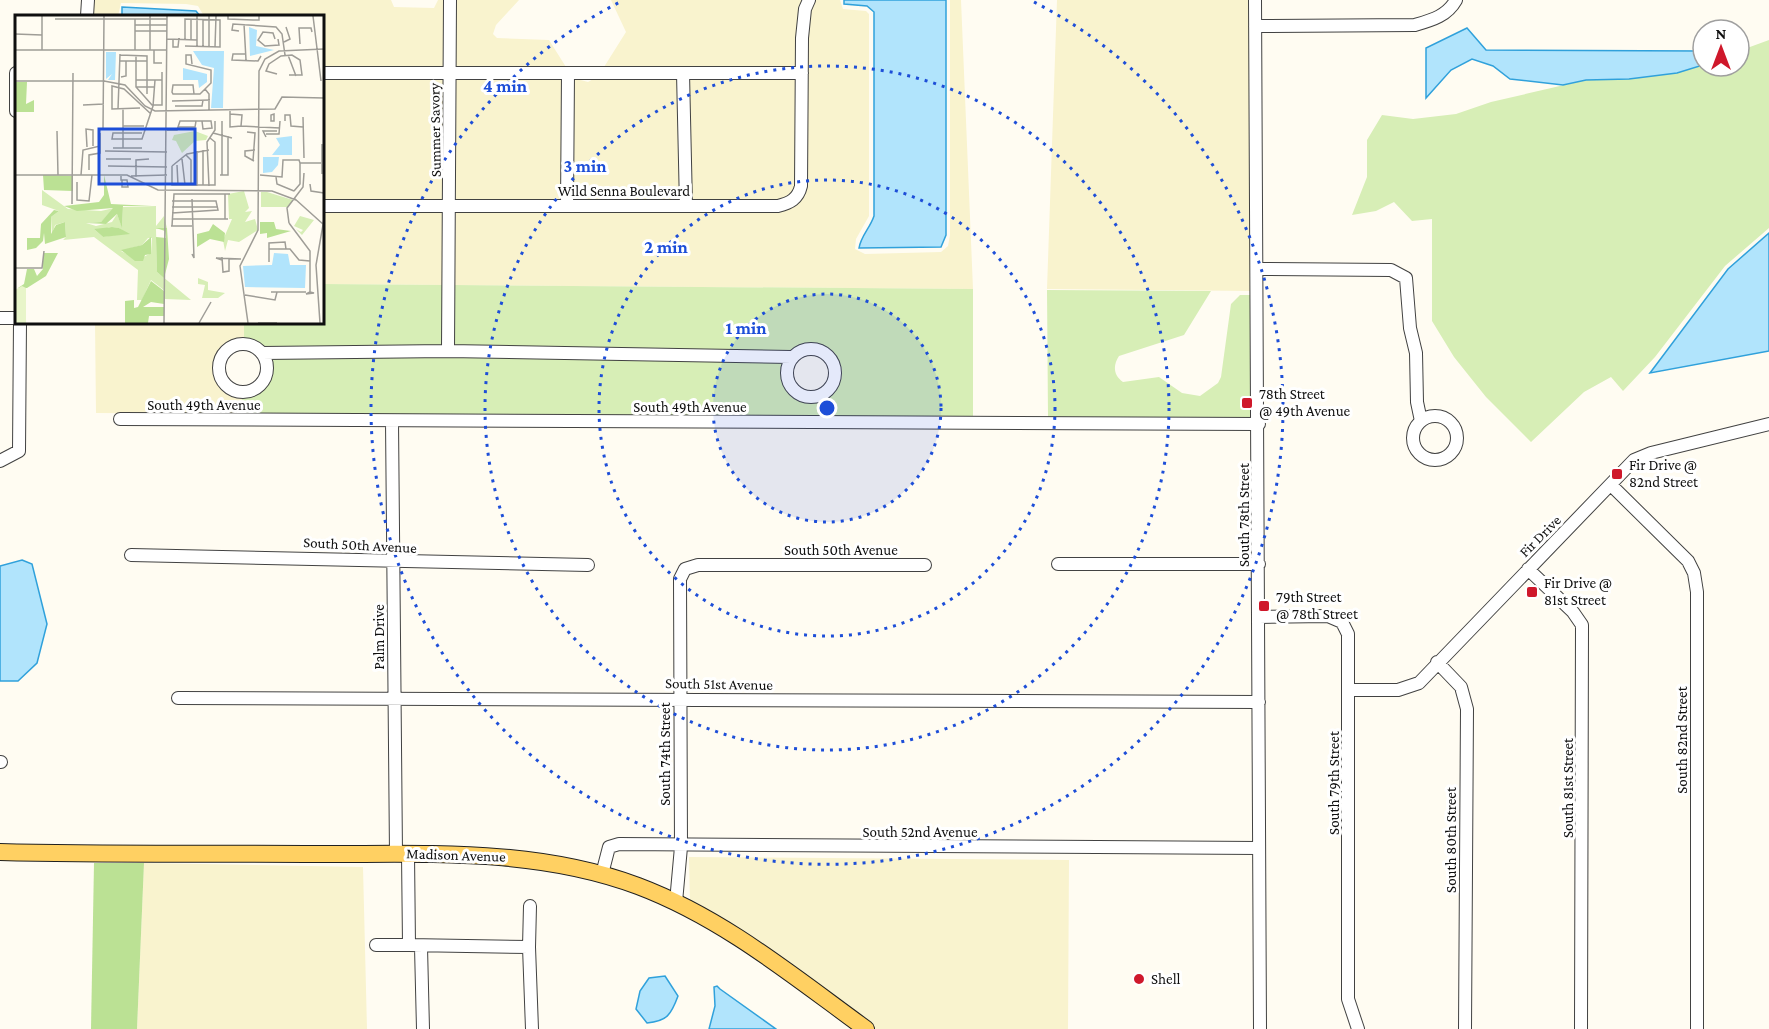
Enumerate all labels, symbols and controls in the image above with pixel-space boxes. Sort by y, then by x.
inset map [15,15,324,324]
north arrow [1691,18,1751,78]
text: N [1716,25,1727,42]
text: 4 min [483,76,528,96]
street label: Summer Savory [426,83,445,177]
text: 3 min [563,156,607,176]
street label: Wild Senna Boulevard [558,183,690,199]
text: 2 min [644,237,688,257]
text: 1 min [726,318,767,338]
place label: 78th Street @ 49th Avenue [1259,386,1351,420]
marker: 78th Street @ 49th Avenue [1240,396,1254,410]
street label: South 49th Avenue [147,397,261,413]
centre of rings [817,398,837,418]
street label: South 49th Avenue [633,399,747,415]
place label: Fir Drive @ 82nd Street [1629,457,1699,490]
street label: South 78th Street [1236,462,1252,567]
marker: Fir Drive @ 82nd Street [1610,467,1624,481]
street label: Fir Drive [1516,512,1564,560]
street label: South 50th Avenue [303,534,418,556]
street label: South 50th Avenue [784,542,898,558]
place label: Fir Drive @ 81st Street [1544,575,1612,608]
marker: Fir Drive @ 81st Street [1525,585,1539,599]
place label: 79th Street @ 78th Street [1276,589,1359,623]
marker: 79th Street @ 78th Street [1257,599,1271,613]
street label: Palm Drive [371,604,387,670]
street label: South 51st Avenue [665,675,774,693]
street label: South 82nd Street [1674,685,1690,794]
street label: South 74th Street [657,701,673,806]
street label: South 79th Street [1326,730,1342,835]
street label: South 81st Street [1560,737,1576,838]
street label: South 80th Street [1443,786,1459,893]
street label: South 52nd Avenue [862,824,978,840]
street label: Madison Avenue [406,845,506,865]
place label: Shell [1151,971,1181,987]
marker: Shell [1132,972,1146,986]

